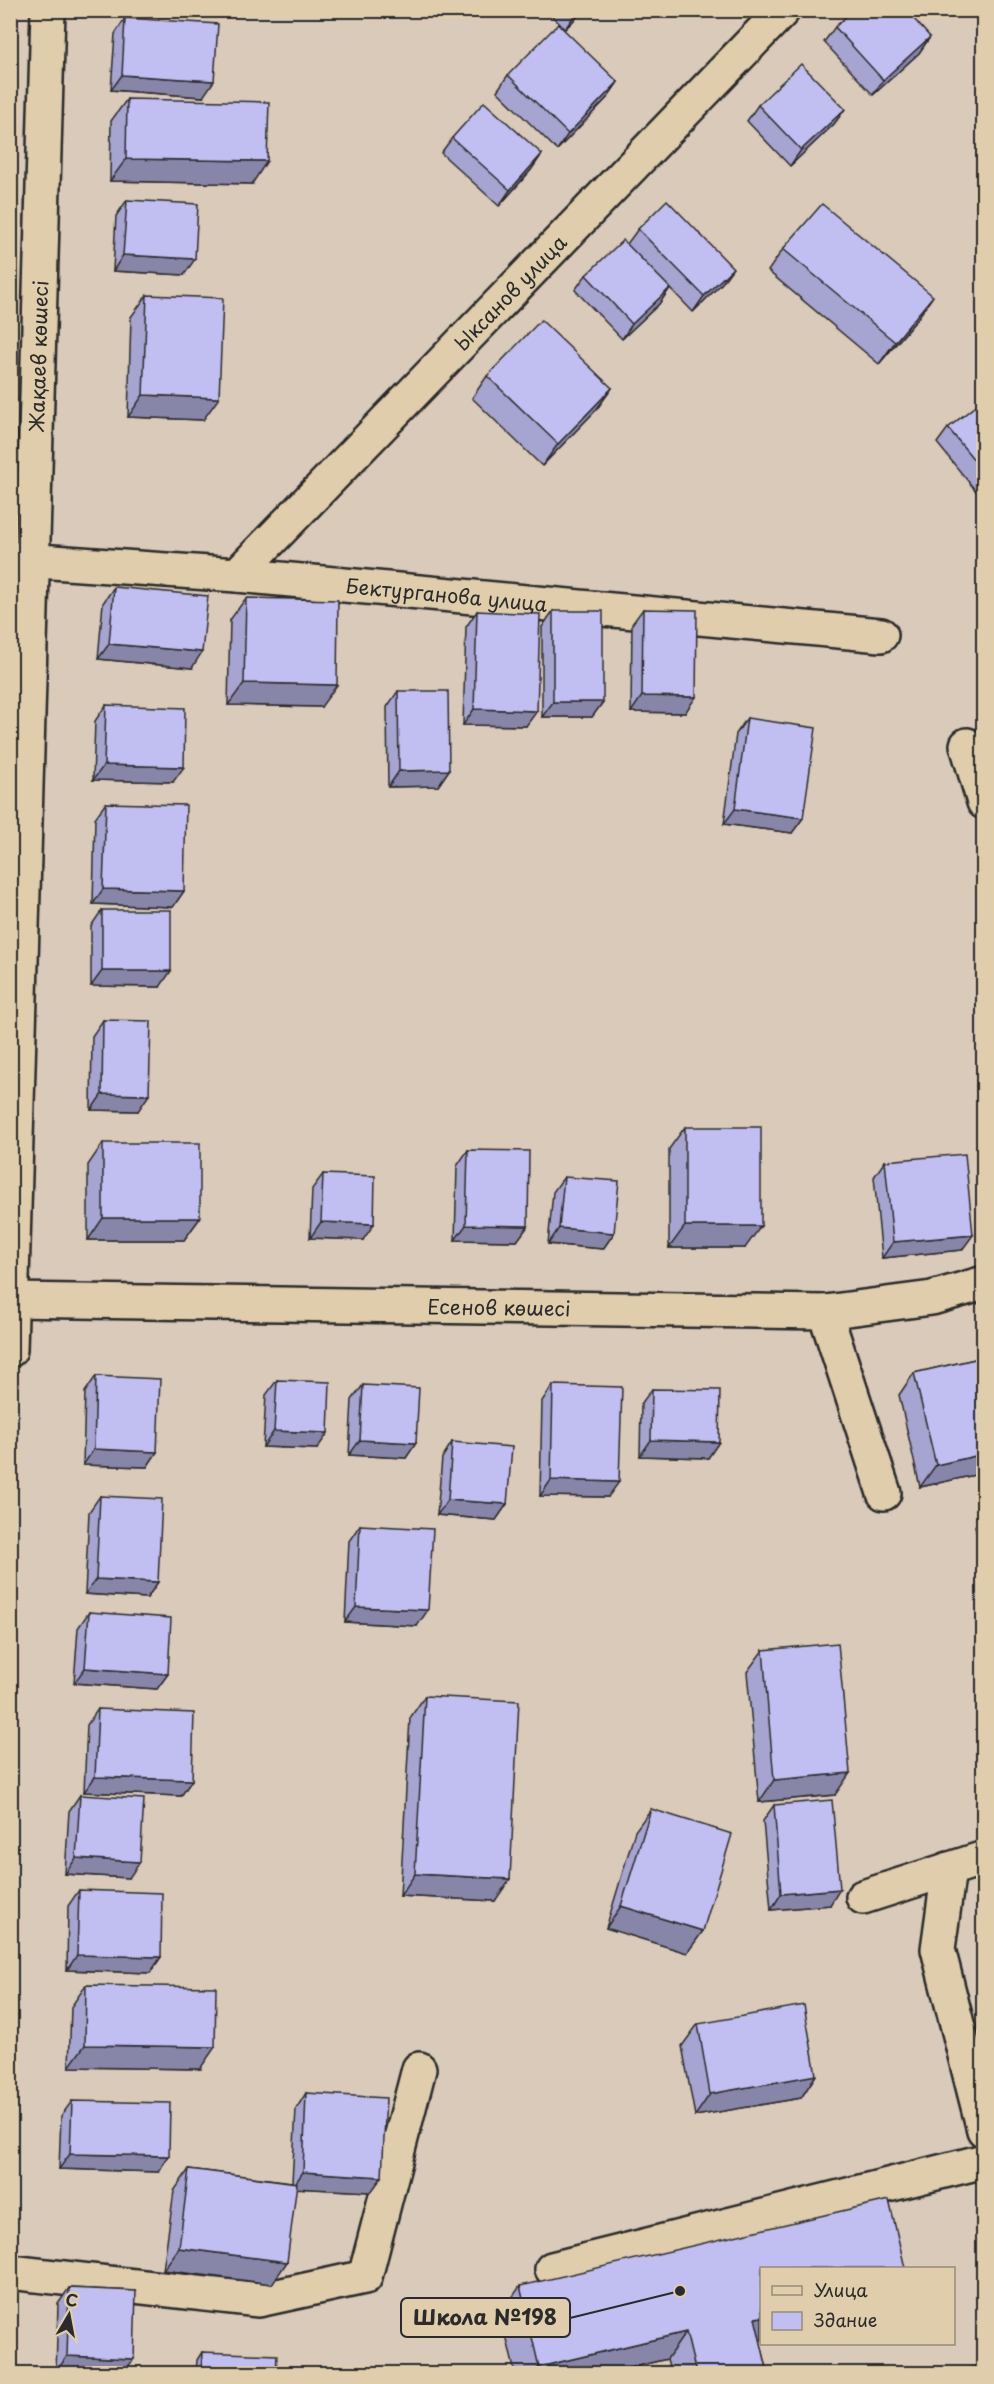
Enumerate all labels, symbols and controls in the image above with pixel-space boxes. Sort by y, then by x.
street label: Ыксанов улица [447,228,574,357]
street label: Жақаев көшесі [21,280,55,433]
street label: Бектурганова улица [344,570,549,619]
street label: Есенов көшесі [427,1291,571,1323]
legend [760,2267,955,2345]
text: Улица [814,2276,868,2303]
north arrow [39,2285,99,2345]
text: С [64,2286,80,2312]
callout: Школа №198 [401,2298,570,2337]
text: Школа №198 [413,2300,557,2332]
text: Здание [814,2306,877,2333]

